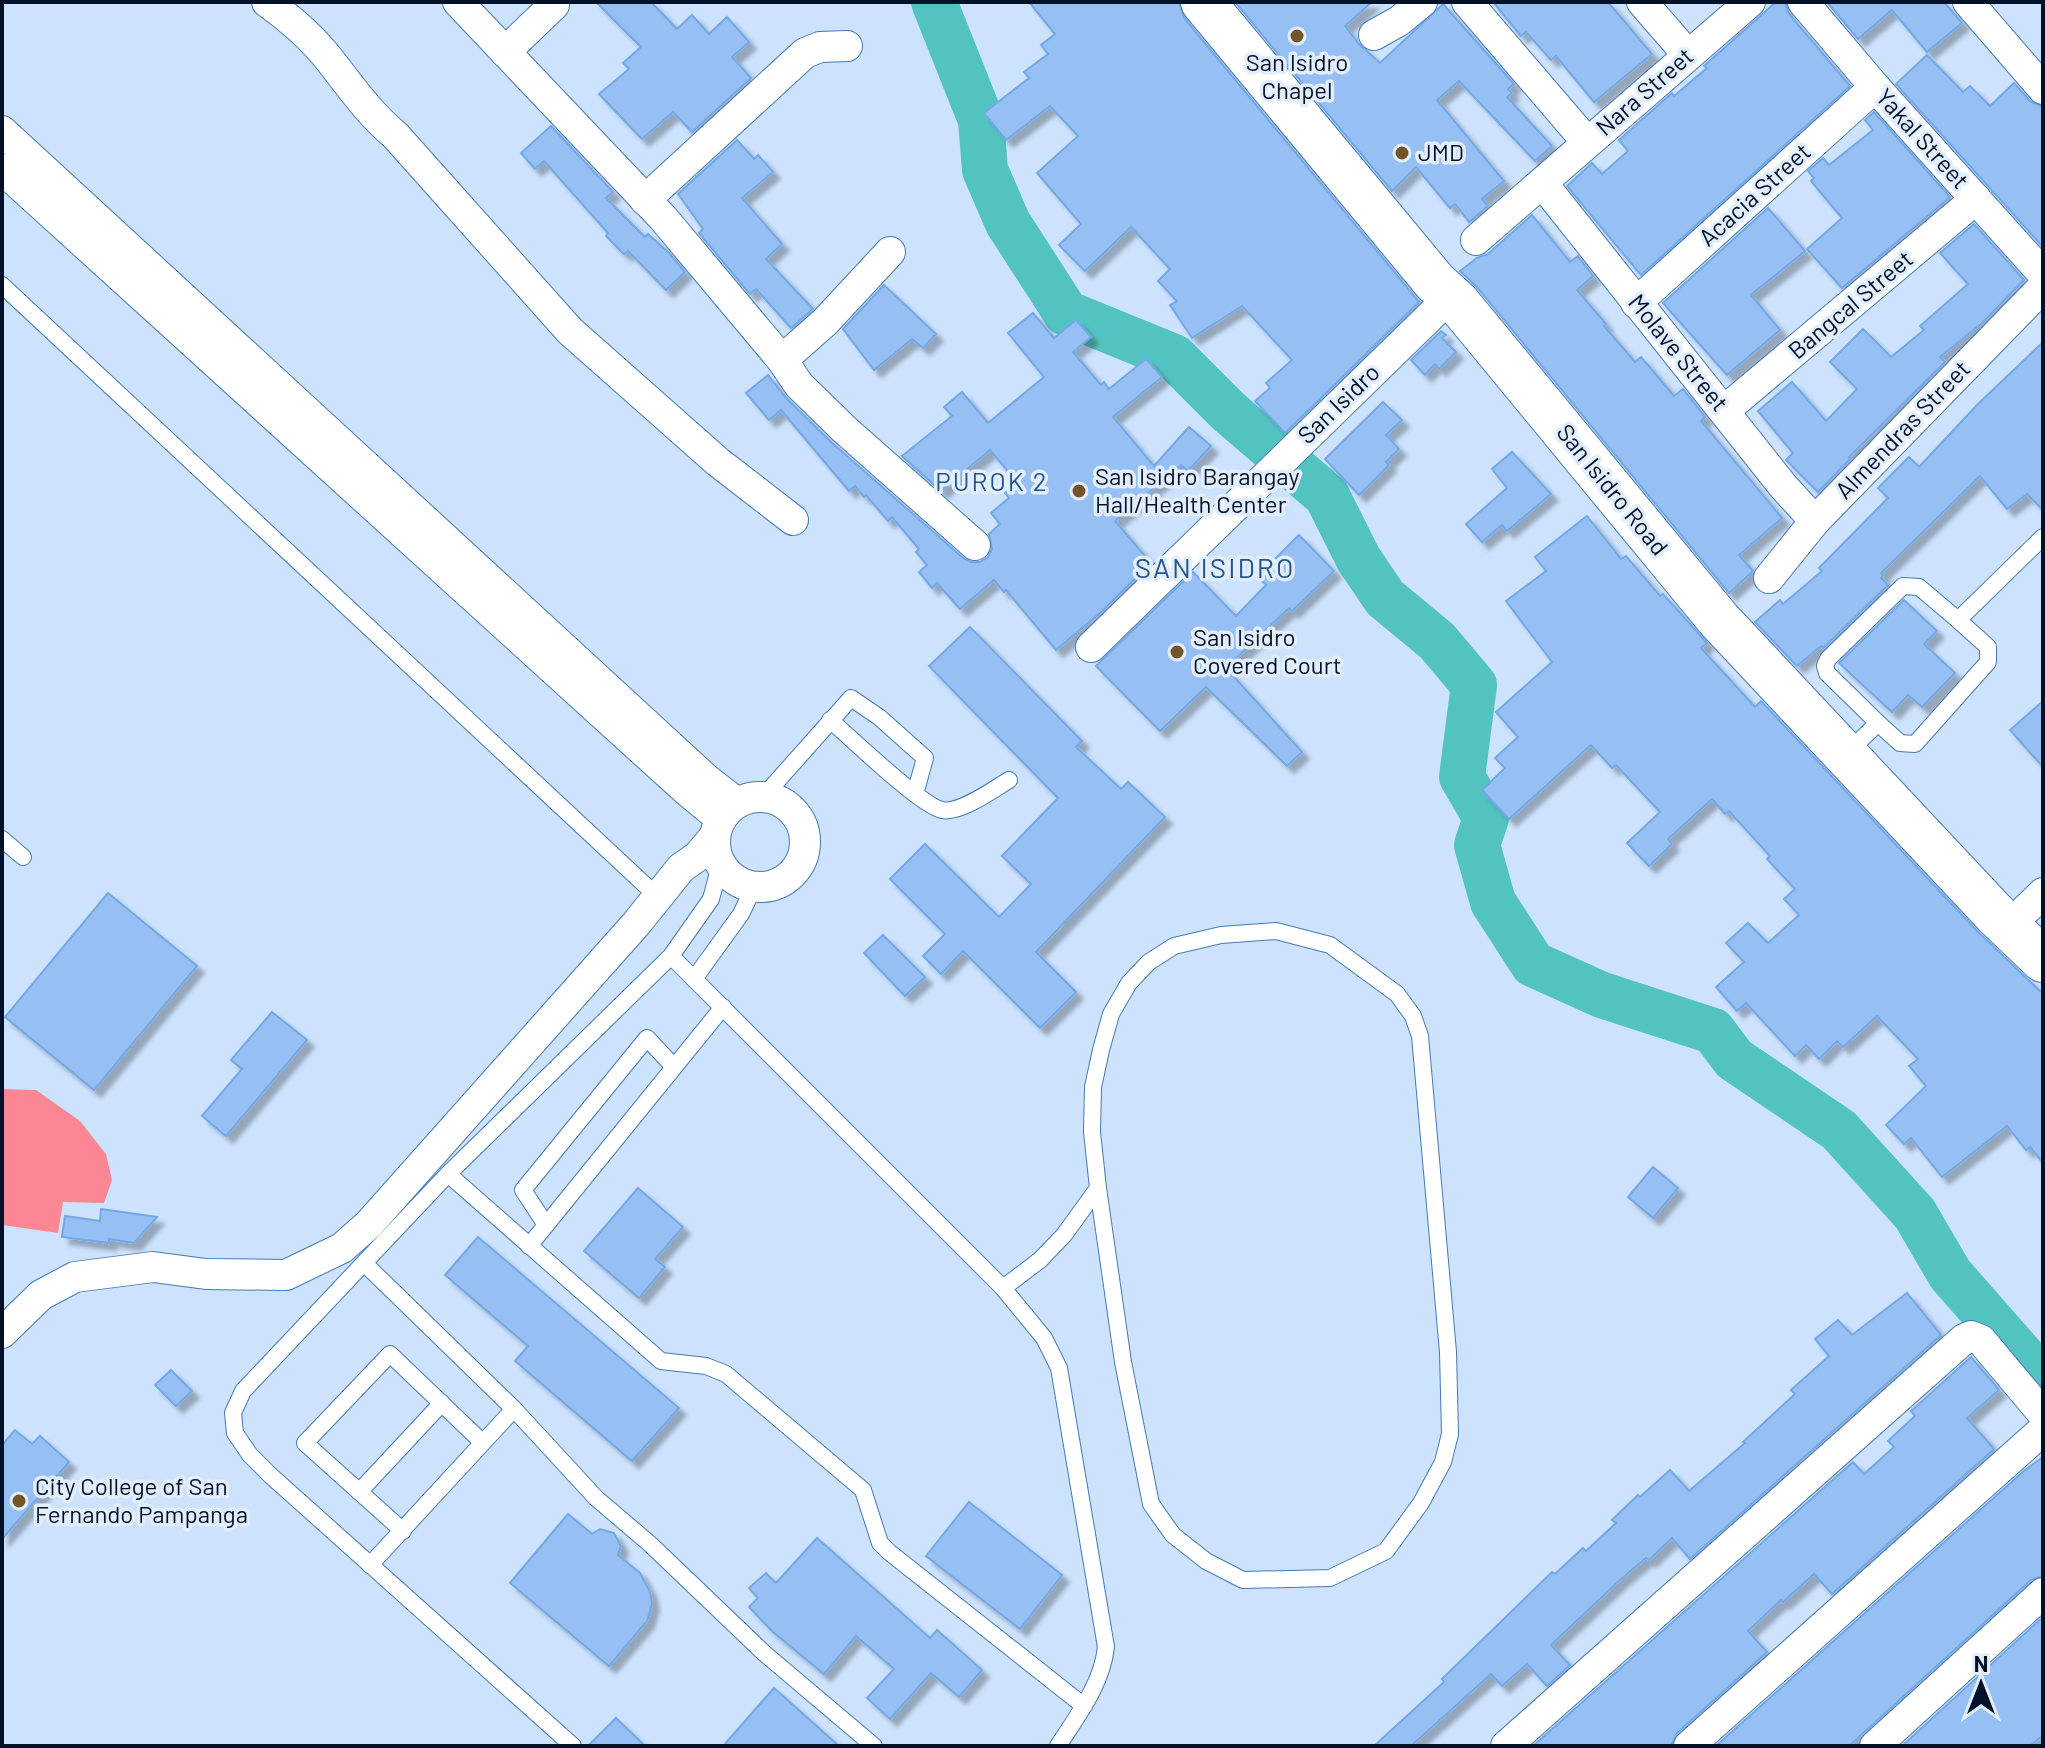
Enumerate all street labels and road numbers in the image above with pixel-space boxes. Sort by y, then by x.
street label: Nara Street [1589,41,1699,141]
street label: Yakal Street [1871,82,1976,194]
street label: Acacia Street [1692,136,1816,252]
street label: Bangcal Street [1782,243,1918,364]
street label: Molave Street [1623,288,1735,416]
street label: Almendras Street [1829,354,1975,504]
street label: San Isidro [1291,357,1385,449]
street label: San Isidro Road [1551,418,1675,561]

